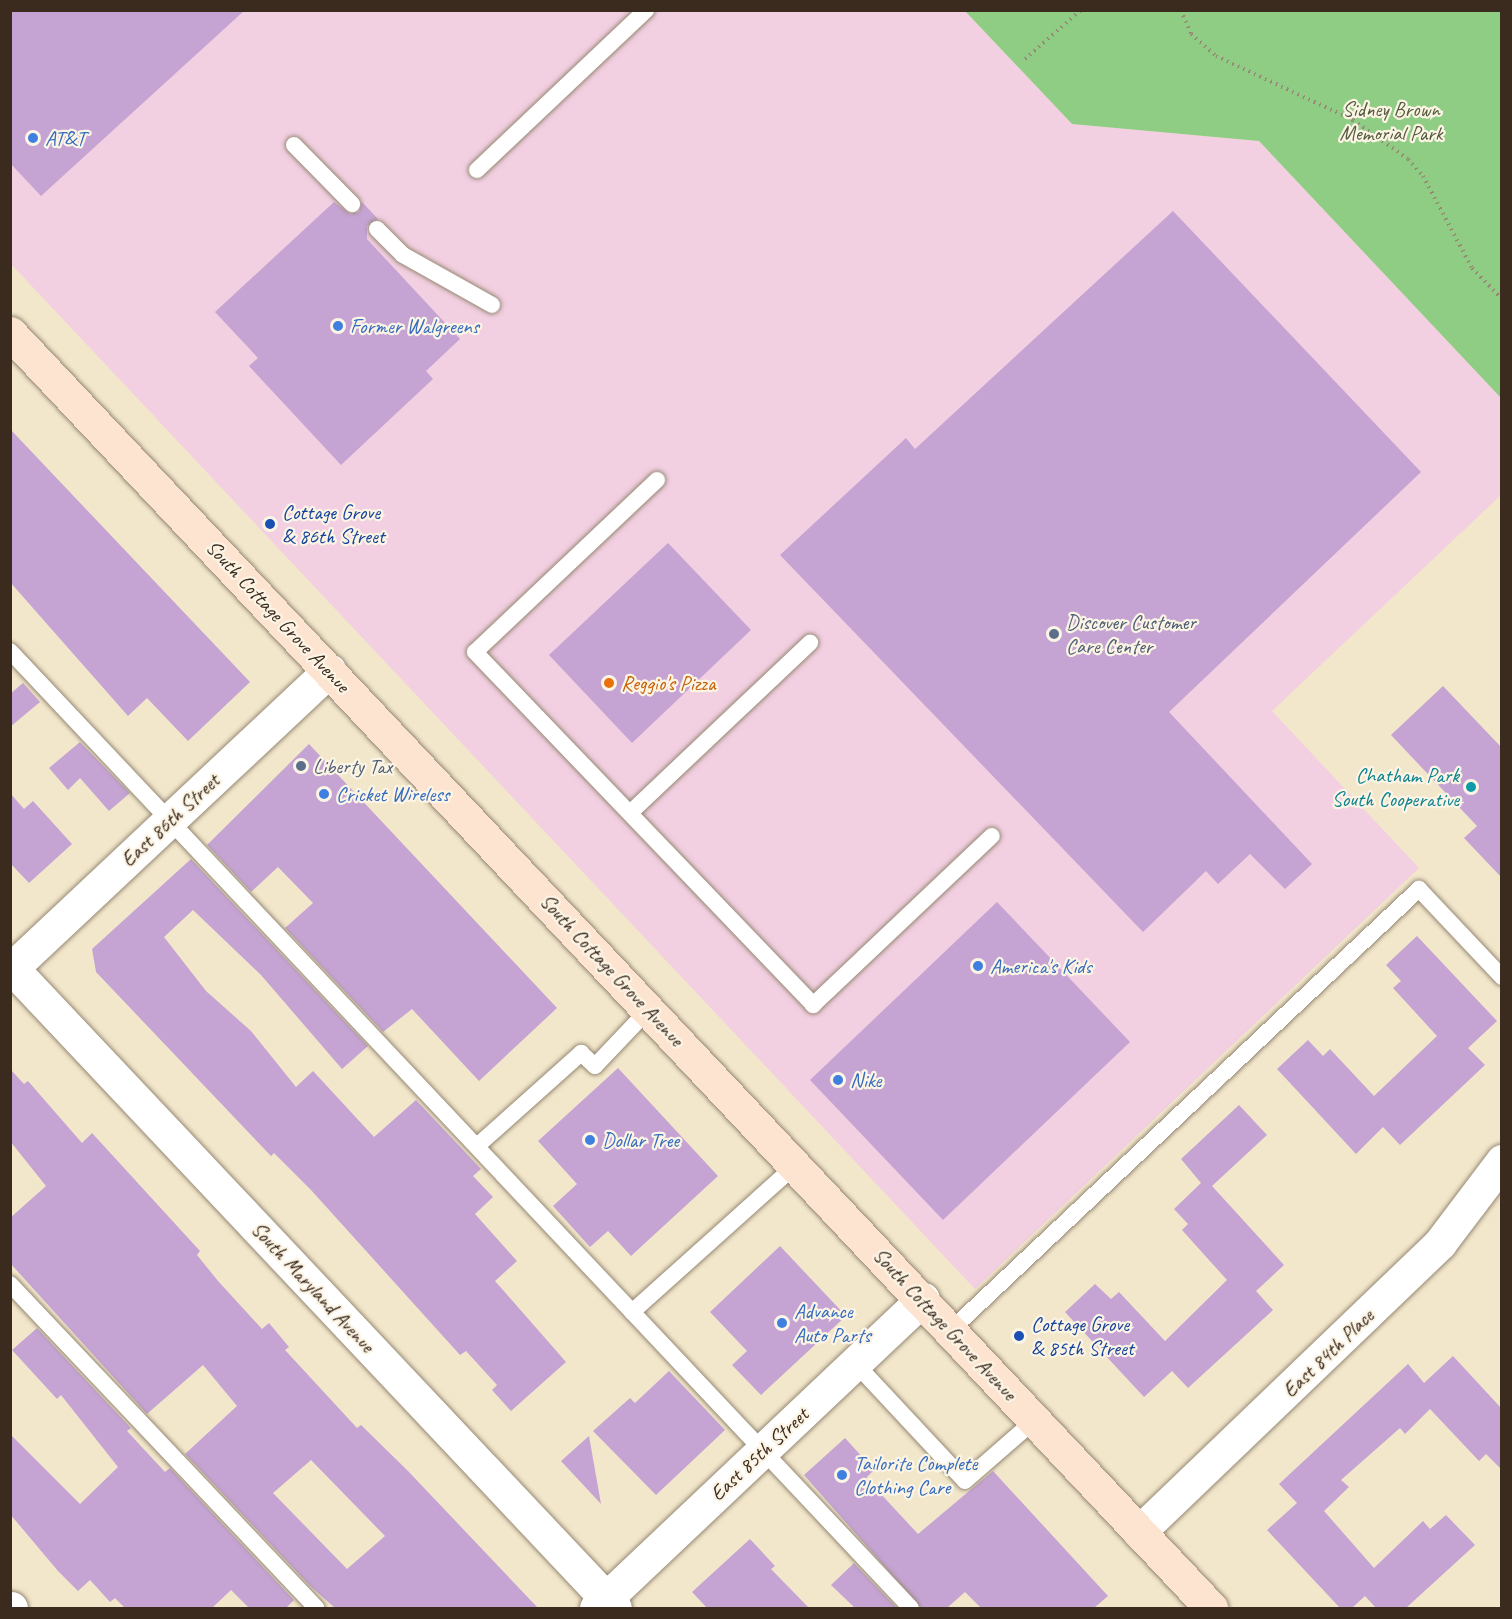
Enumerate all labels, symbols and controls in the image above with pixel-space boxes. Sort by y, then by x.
park label: Sidney Brown Memorial Park [1339,96,1443,146]
place label: AT&T [45,125,86,151]
marker: AT&T [26,131,40,145]
place label: Former Walgreens [350,313,480,339]
marker: Former Walgreens [331,319,345,333]
place label: Cottage Grove & 86th Street [282,499,385,549]
marker: Cottage Grove & 86th Street [263,517,277,531]
street label: South Cottage Grove Avenue [201,535,355,697]
place label: Discover Customer Care Center [1066,609,1196,659]
marker: Discover Customer Care Center [1047,627,1061,641]
place label: Reggio's Pizza [621,670,715,696]
marker: Reggio's Pizza [602,676,616,690]
place label: Liberty Tax [313,753,393,779]
marker: Liberty Tax [294,759,308,773]
place label: Chatham Park South Cooperative [1331,762,1459,812]
street label: East 86th Street [115,768,225,872]
marker: Chatham Park South Cooperative [1464,780,1478,794]
place label: Cricket Wireless [336,781,450,807]
marker: Cricket Wireless [317,787,331,801]
street label: South Cottage Grove Avenue [535,889,689,1051]
place label: America's Kids [990,953,1092,979]
marker: America's Kids [971,959,985,973]
place label: Nike [850,1067,881,1093]
marker: Nike [831,1073,845,1087]
place label: Dollar Tree [602,1127,679,1153]
marker: Dollar Tree [583,1133,597,1147]
street label: South Maryland Avenue [246,1217,380,1357]
street label: South Cottage Grove Avenue [868,1243,1022,1405]
place label: Advance Auto Parts [794,1298,871,1348]
street label: East 84th Place [1277,1303,1379,1403]
place label: Cottage Grove & 85th Street [1031,1311,1134,1361]
marker: Advance Auto Parts [775,1316,789,1330]
marker: Cottage Grove & 85th Street [1012,1329,1026,1343]
street label: East 85th Street [704,1402,814,1506]
place label: Tailorite Complete Clothing Care [854,1450,977,1500]
marker: Tailorite Complete Clothing Care [835,1468,849,1482]

